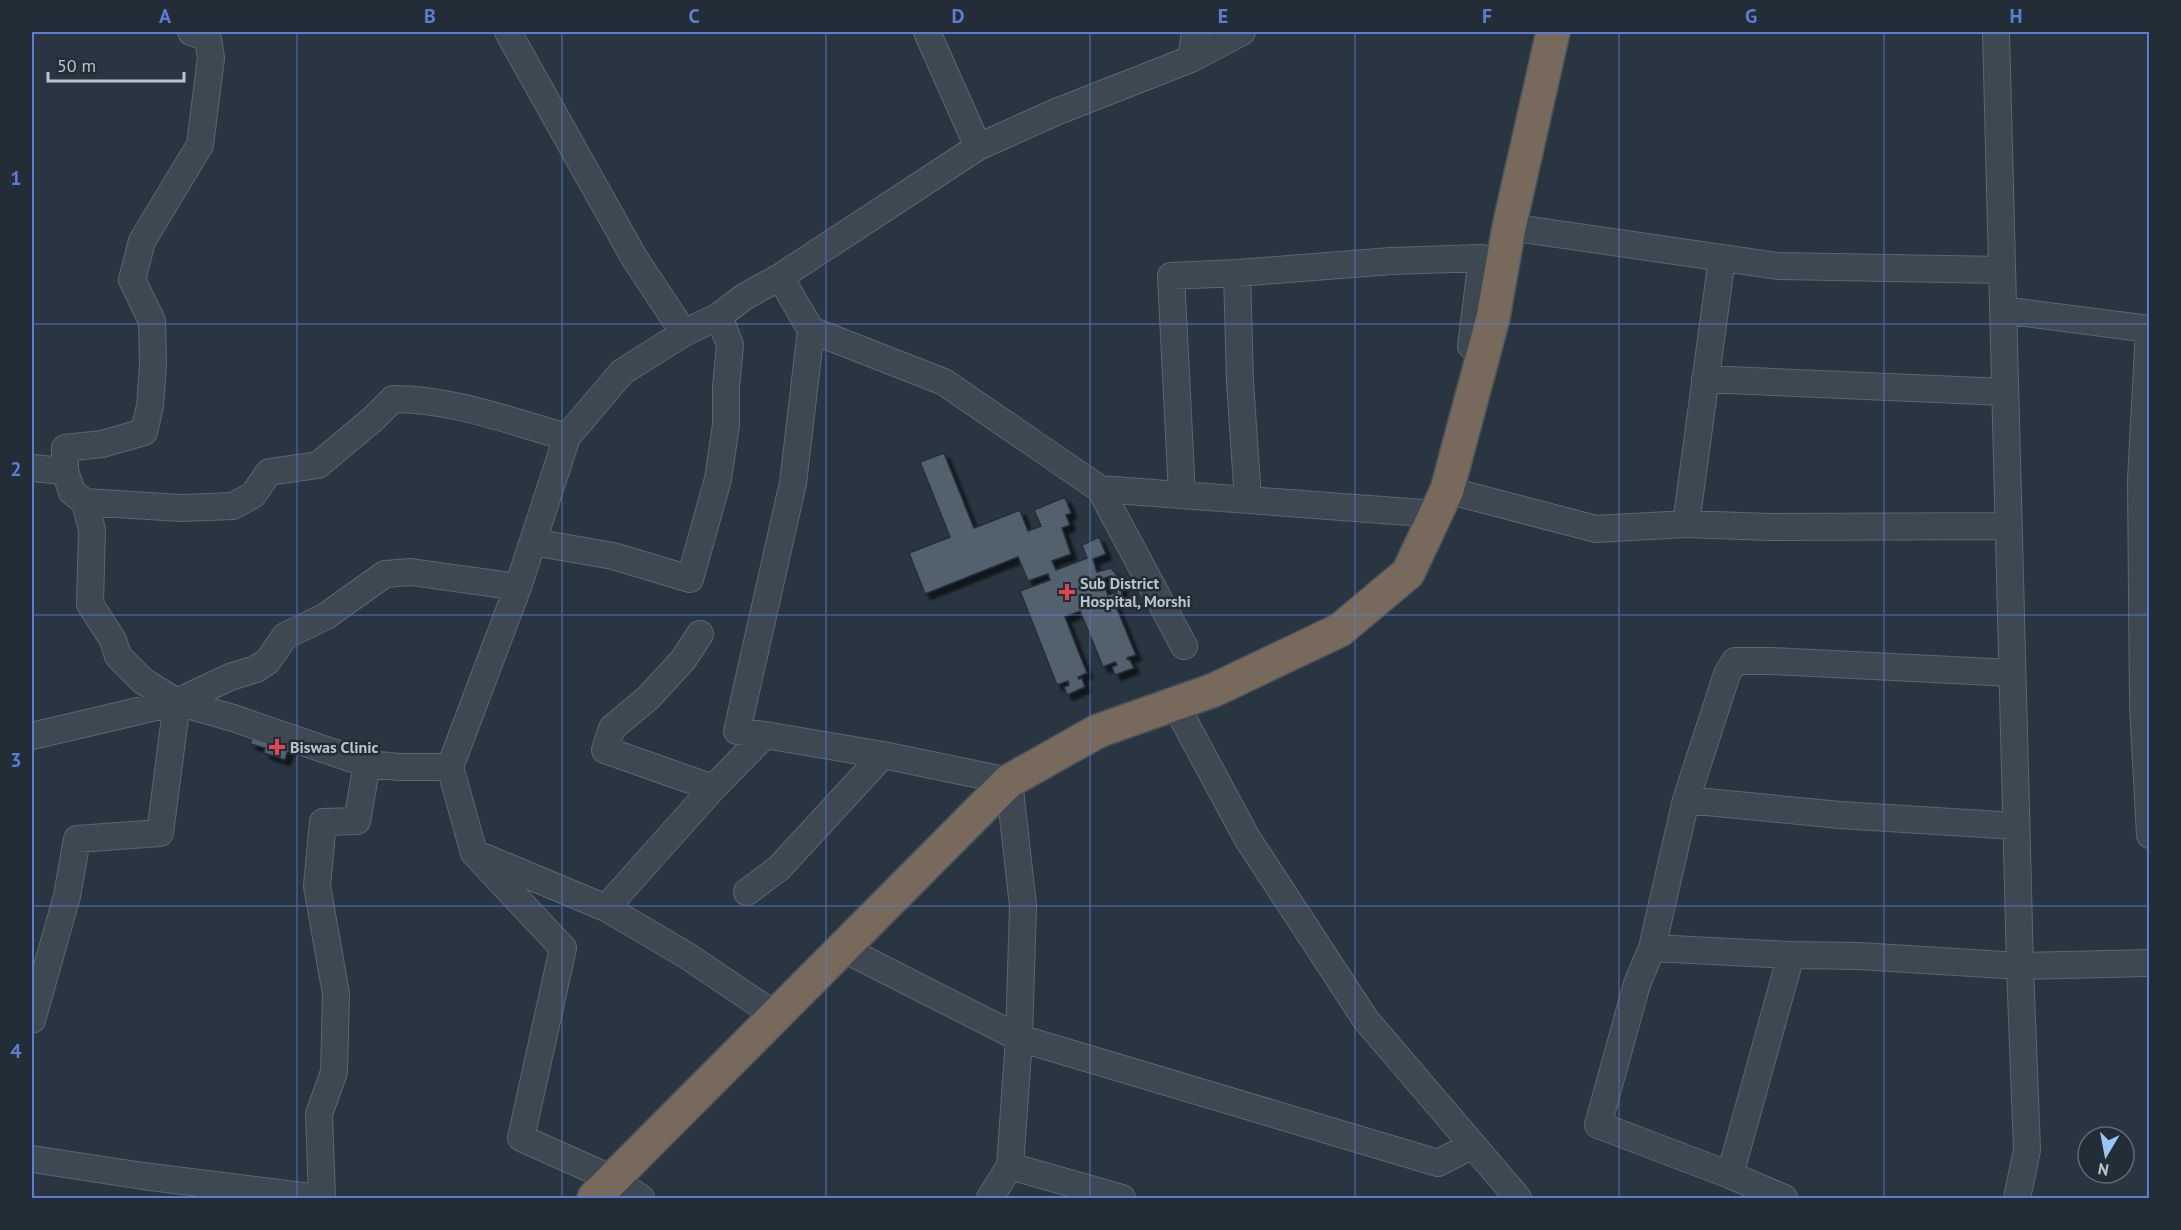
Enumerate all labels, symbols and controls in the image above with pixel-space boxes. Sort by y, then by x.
text: A [159,3,172,29]
text: B [424,3,436,29]
text: C [688,3,700,29]
text: D [952,3,965,29]
text: E [1218,3,1228,29]
text: F [1482,3,1492,29]
text: G [1745,3,1757,29]
text: H [2009,3,2023,29]
scale bar [48,45,184,83]
text: 50 m [57,54,96,77]
text: 1 [10,165,22,191]
text: 2 [10,456,22,482]
place label: Sub District Hospital, Morshi [1080,573,1191,611]
marker: Sub District Hospital, Morshi [1058,583,1076,601]
place label: Biswas Clinic [290,737,379,757]
marker: Biswas Clinic [268,738,286,756]
text: 3 [10,747,22,773]
text: 4 [10,1038,22,1064]
north arrow [2076,1125,2136,1185]
text: N [2096,1159,2110,1181]

